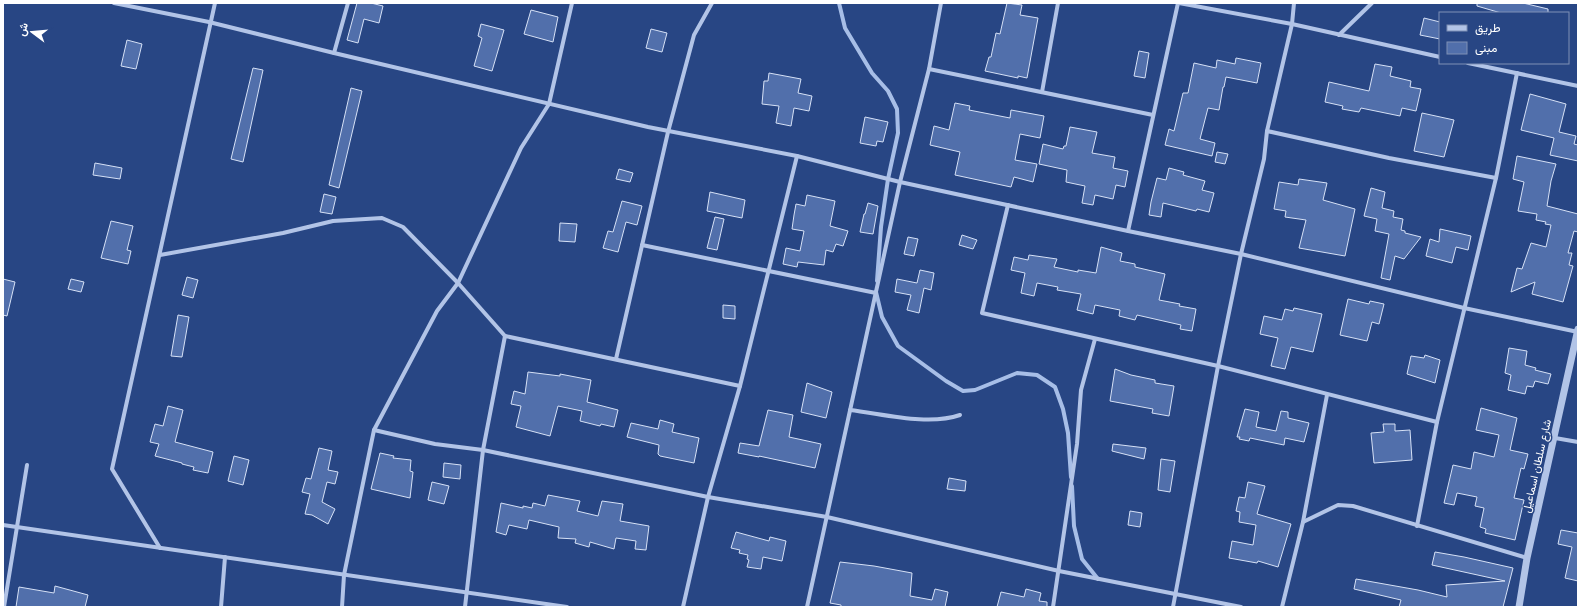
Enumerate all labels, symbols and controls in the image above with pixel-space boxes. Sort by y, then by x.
north arrow [12,12,52,52]
legend [1439,12,1569,64]
text: ش [15,21,31,38]
text: طريق [1475,21,1501,36]
text: مبنى [1475,41,1497,56]
street label: شارع سلطان اسماعيل [1520,418,1555,514]

